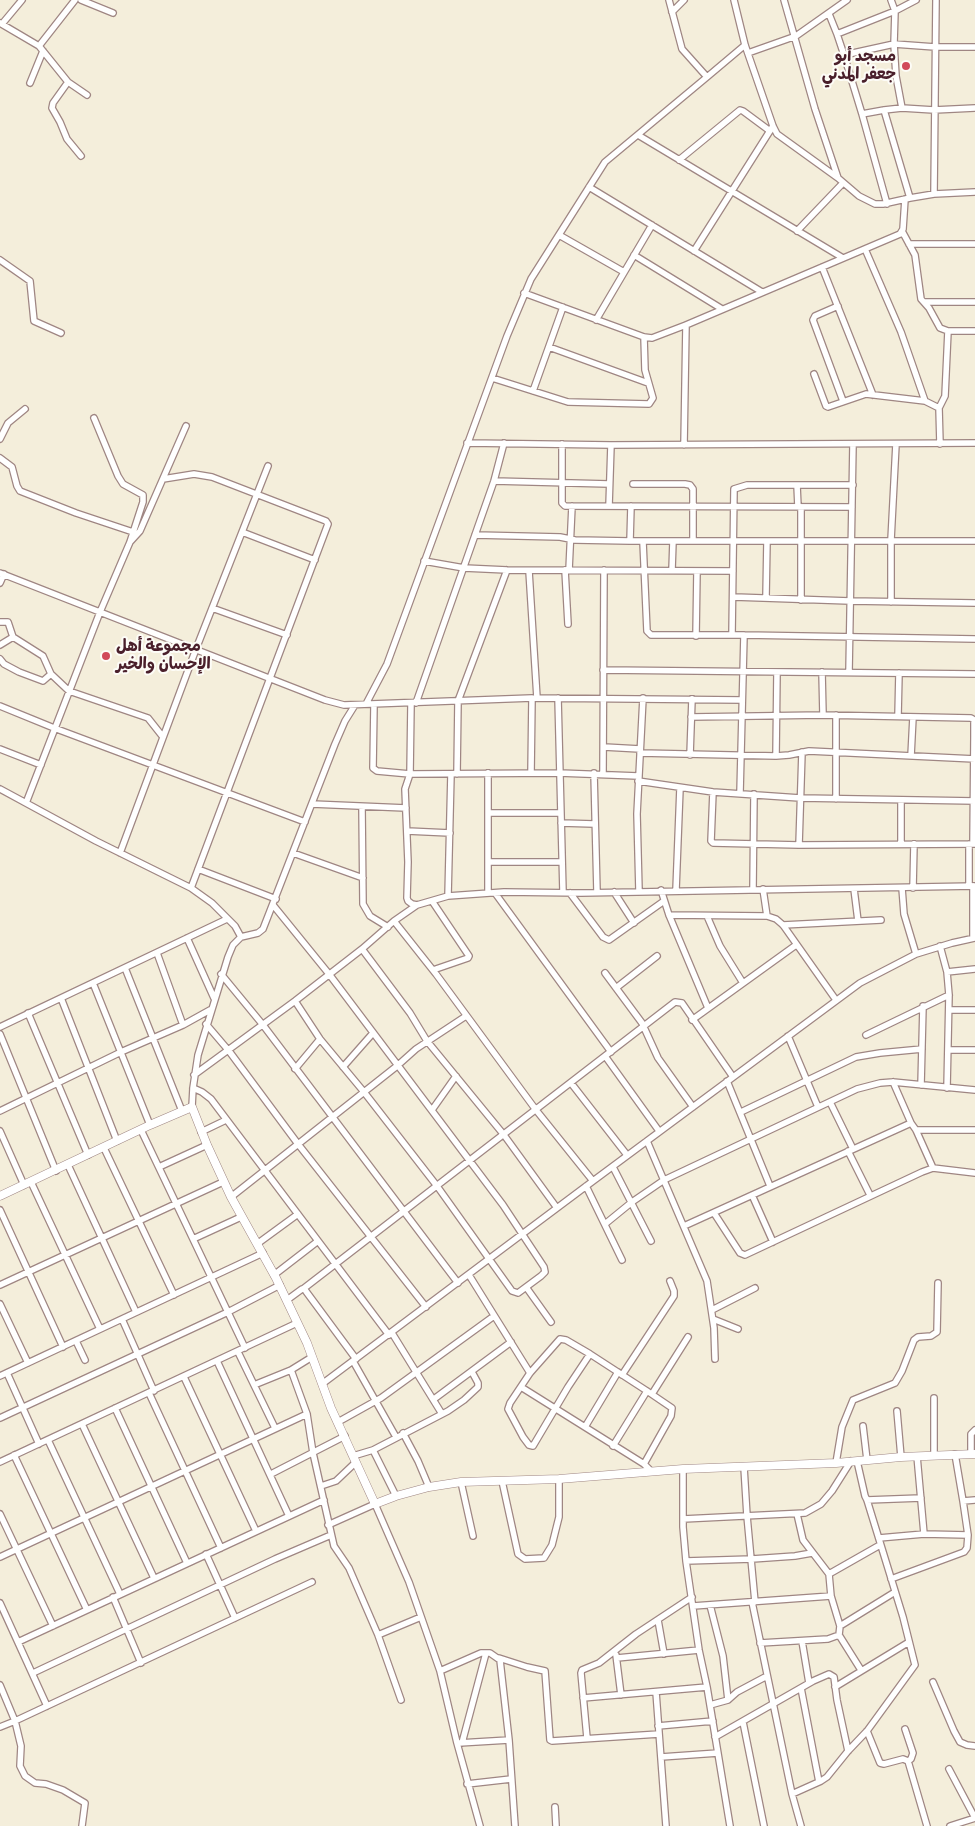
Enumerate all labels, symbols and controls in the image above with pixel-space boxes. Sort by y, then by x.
place label: مسجد أبو جعفر المدني [822,47,896,85]
marker: مسجد أبو جعفر المدني [900,60,912,72]
place label: مجموعة أهل الإحسان والخير [116,637,211,675]
marker: مجموعة أهل الإحسان والخير [100,650,112,662]

